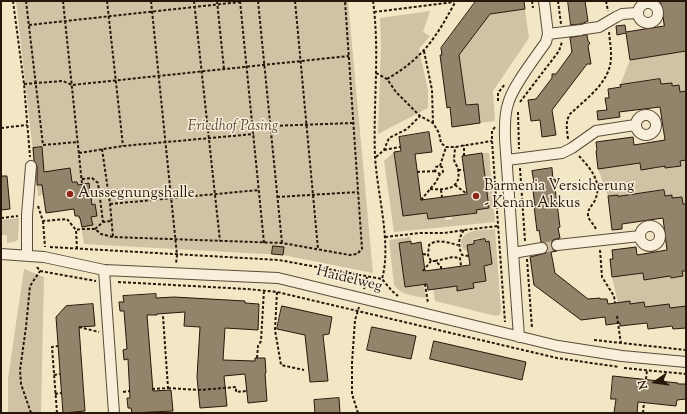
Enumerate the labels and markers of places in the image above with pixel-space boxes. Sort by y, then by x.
place label: Barmenia Versicherung - Kenan Akkus [484,178,634,213]
place label: Aussegnungshalle [78,185,195,203]
marker: Aussegnungshalle [65,189,75,199]
marker: Barmenia Versicherung - Kenan Akkus [471,191,481,201]

